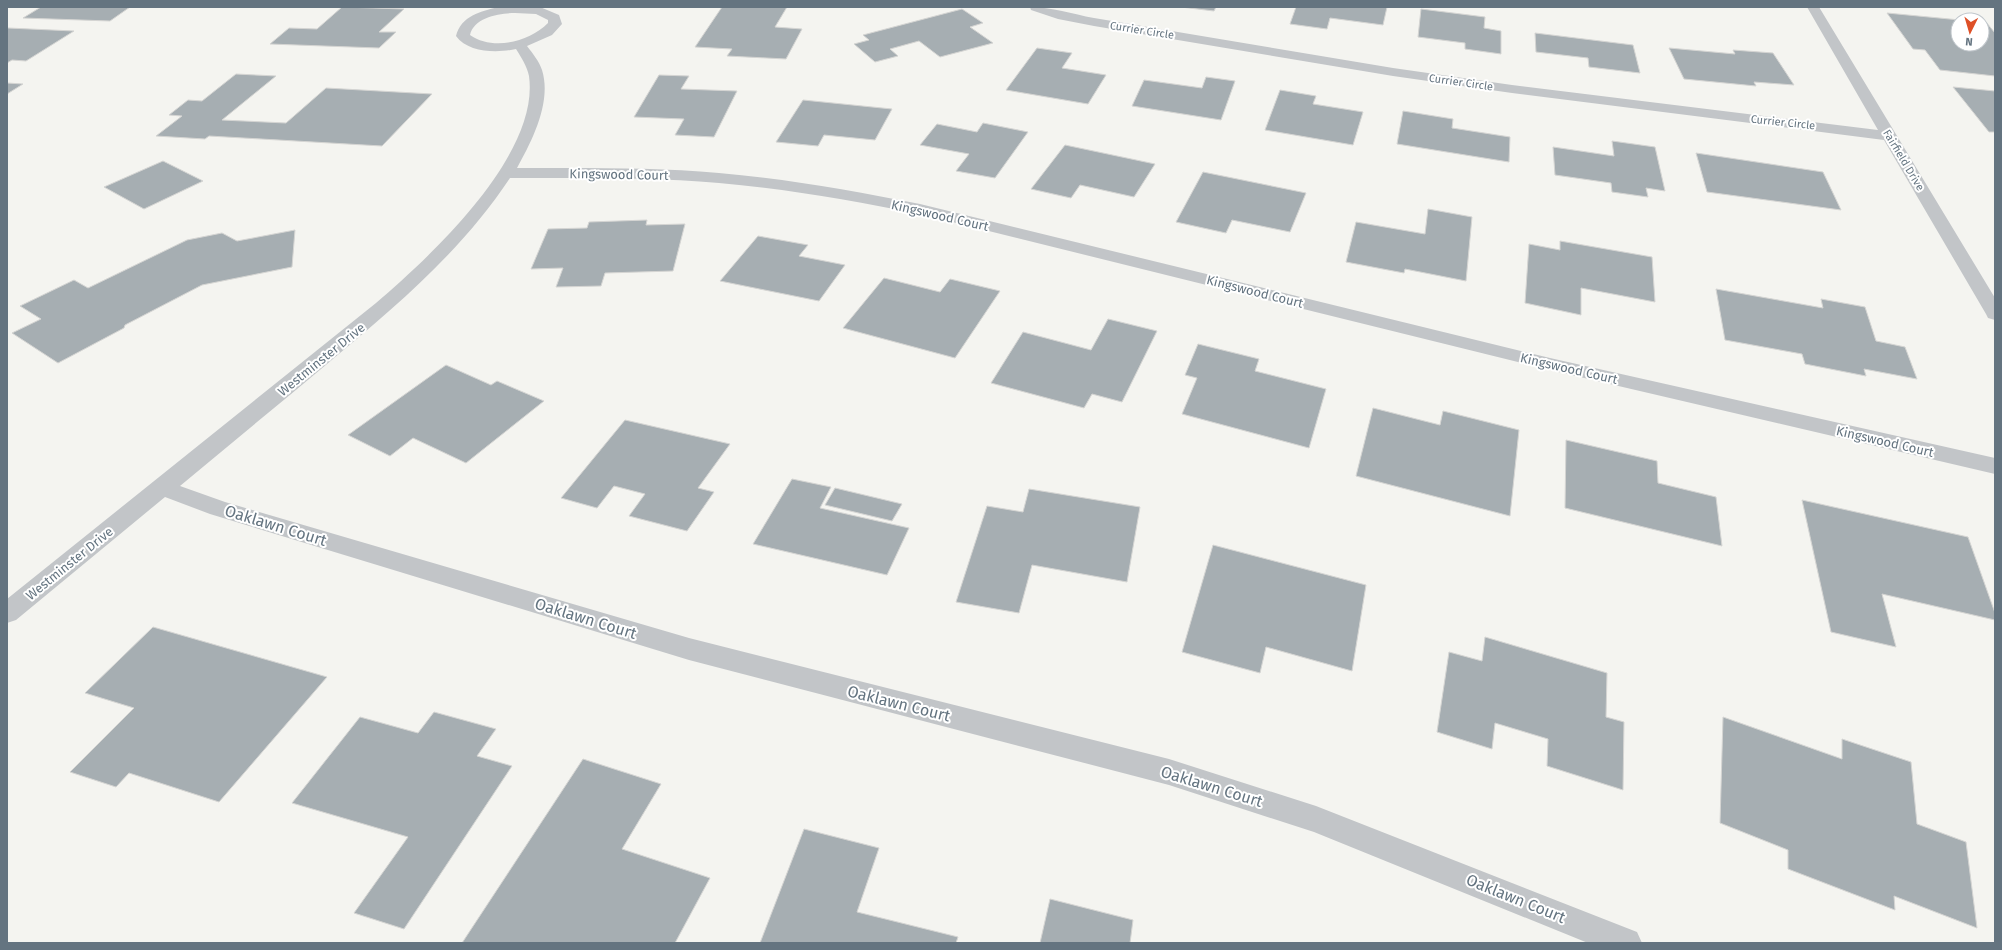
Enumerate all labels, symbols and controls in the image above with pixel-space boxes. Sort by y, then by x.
north arrow [1950,12,1990,52]
street label: Currier Circle [1109,19,1175,42]
text: N [1965,35,1973,48]
street label: Currier Circle [1428,72,1494,93]
street label: Currier Circle [1750,113,1816,132]
street label: Fairfield Drive [1880,127,1927,193]
street label: Kingswood Court [569,166,669,183]
street label: Kingswood Court [890,197,990,234]
street label: Kingswood Court [1205,272,1305,311]
street label: Westminster Drive [275,320,368,399]
street label: Kingswood Court [1519,350,1619,387]
street label: Kingswood Court [1835,423,1935,460]
street label: Oaklawn Court [223,501,329,550]
street label: Westminster Drive [23,524,116,603]
street label: Oaklawn Court [533,594,639,643]
street label: Oaklawn Court [845,682,953,726]
street label: Oaklawn Court [1159,762,1265,811]
street label: Oaklawn Court [1463,870,1568,927]

